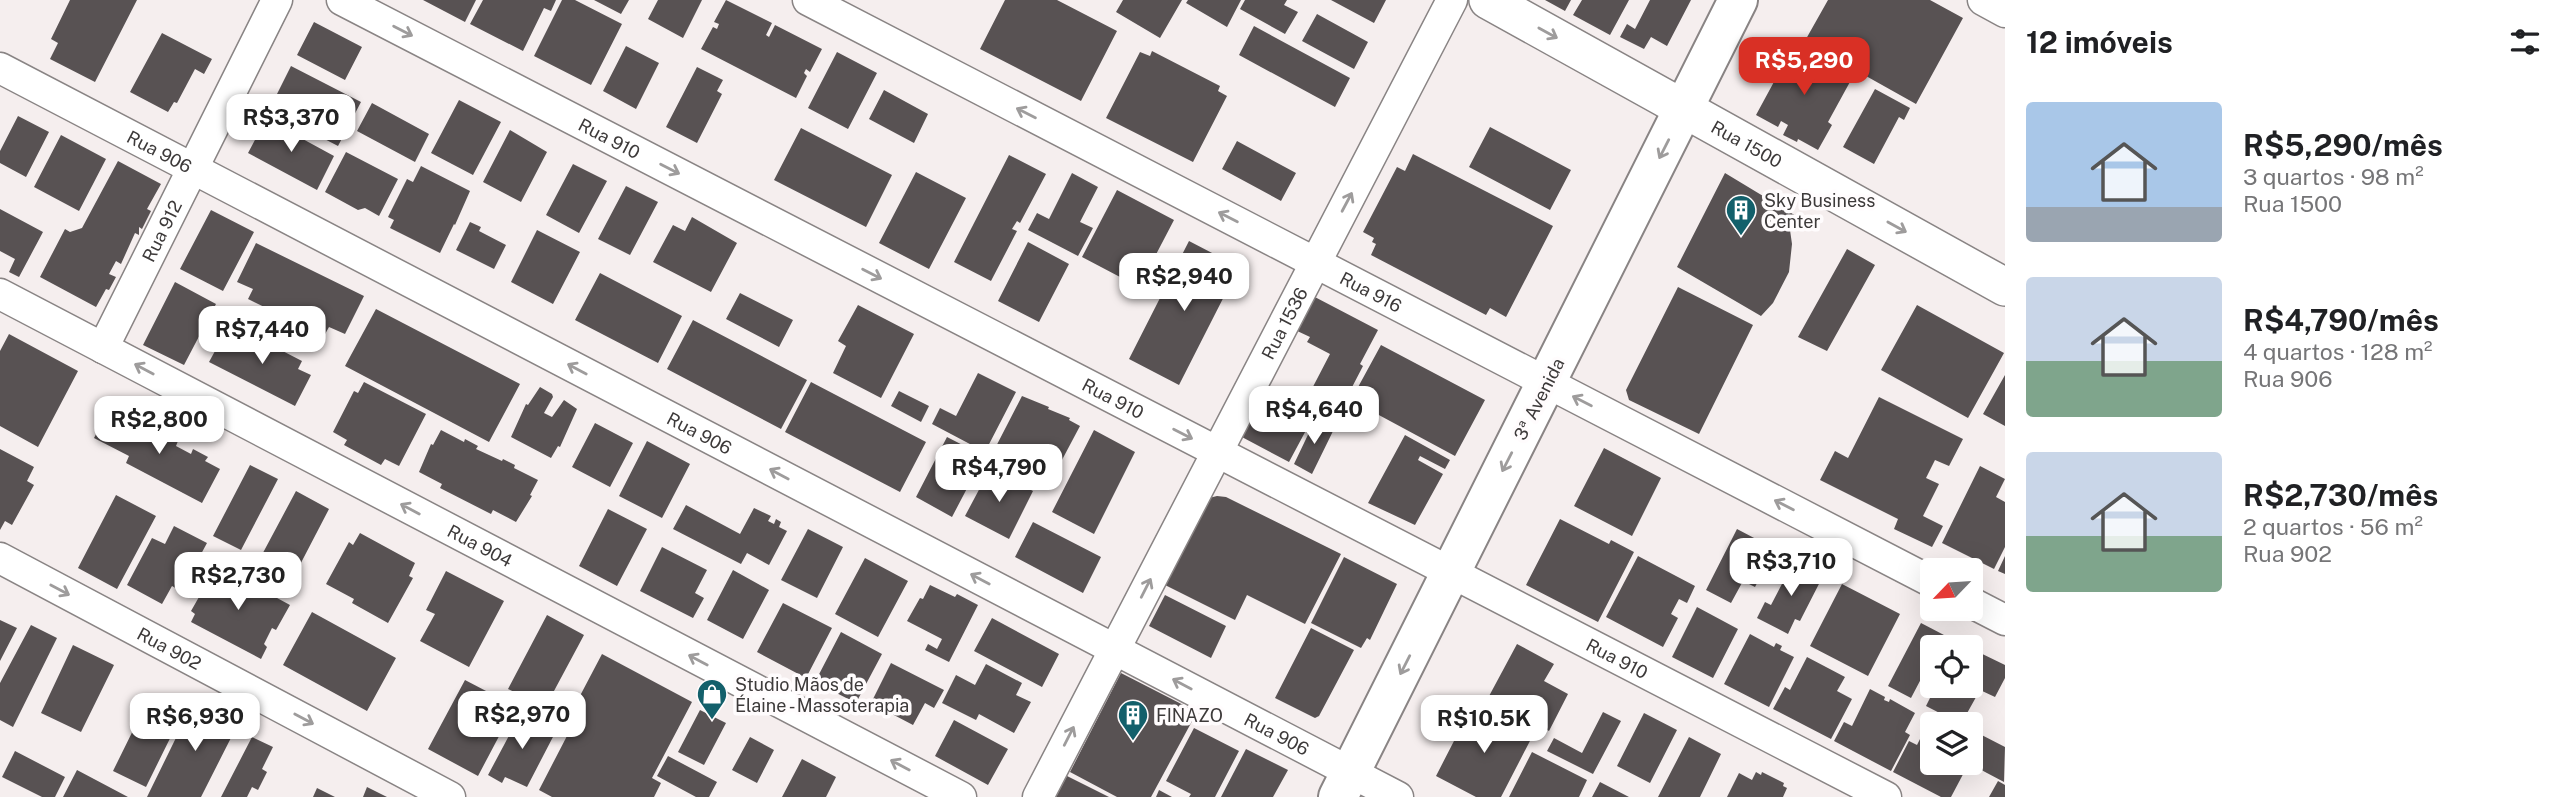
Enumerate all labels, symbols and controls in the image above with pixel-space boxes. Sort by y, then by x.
icon: filters [2506,23,2544,61]
text: 12 imóveis [2026,24,2173,60]
one-way arrow [392,25,412,39]
one-way arrow [1537,27,1558,40]
pin: R$5,290 [1739,38,1869,97]
text: R$5,290 [1755,46,1853,73]
pin: R$3,370 [226,94,356,154]
text: R$3,370 [242,103,340,130]
one-way arrow [1016,105,1037,119]
street label: Rua 910 [575,113,644,163]
street label: Rua 1500 [1708,116,1786,172]
street label: Rua 906 [124,126,196,177]
text: R$5,290/mês [2243,127,2443,163]
icon: home [2082,130,2166,214]
one-way arrow [1656,138,1670,159]
one-way arrow [659,163,680,177]
text: 3 quartos · 98 m² [2243,163,2424,190]
place label: Sky Business Center [1764,190,1875,232]
text: Rua 1500 [2243,190,2342,217]
one-way arrow [1341,192,1354,213]
building icon: Sky Business Center [1724,193,1758,237]
street label: Rua 912 [137,197,186,265]
one-way arrow [1218,210,1239,224]
one-way arrow [1886,220,1906,234]
pin: R$2,940 [1119,254,1249,313]
text: R$2,940 [1135,262,1233,289]
one-way arrow [861,267,882,281]
street label: Rua 916 [1337,267,1405,316]
street label: Rua 1536 [1257,284,1311,363]
text: R$4,790/mês [2243,302,2439,338]
icon: home [2082,305,2166,389]
pin: R$7,440 [197,306,327,366]
text: R$7,440 [215,315,309,342]
text: 4 quartos · 128 m² [2243,338,2432,365]
street label: 3ª Avenida [1509,354,1569,444]
one-way arrow [567,361,588,375]
one-way arrow [134,362,154,376]
text: Rua 906 [2243,365,2332,392]
street label: Rua 910 [1079,374,1148,423]
pin: R$4,640 [1249,386,1379,446]
one-way arrow [1573,393,1593,407]
text: R$4,640 [1265,395,1363,422]
pin: R$2,800 [94,396,224,456]
text: R$2,800 [110,405,208,432]
street label: Rua 906 [664,407,736,458]
one-way arrow [1172,428,1193,442]
pin: R$4,790 [934,444,1064,504]
one-way arrow [1500,451,1514,472]
text: R$4,790 [951,453,1047,480]
one-way arrow [769,467,790,480]
text: R$2,730/mês [2243,477,2438,513]
icon: home [2082,480,2166,564]
one-way arrow [1775,498,1795,512]
one-way arrow [400,501,421,515]
text: 2 quartos · 56 m² [2243,513,2423,540]
street label: Rua 904 [444,520,516,571]
pin: R$3,710 [1726,538,1856,598]
text: Rua 902 [2243,540,2332,567]
text: R$3,710 [1746,547,1836,574]
pin: R$2,730 [173,552,303,612]
north arrow [1920,558,1983,621]
map controls [1920,558,1983,775]
text: R$2,730 [191,561,285,588]
one-way arrow [971,572,991,586]
one-way arrow [1139,579,1153,599]
one-way arrow [49,583,70,597]
street label: Rua 902 [134,622,205,674]
street label: Rua 910 [1583,634,1651,683]
button: locate [1920,635,1983,698]
one-way arrow [689,653,709,667]
one-way arrow [1398,654,1412,675]
place label: Studio Mãos de Élaine - Massoterapia [735,674,909,716]
shop icon: Studio Mãos de Élaine - Massoterapia [695,677,729,721]
one-way arrow [1172,677,1193,691]
pin: R$2,970 [457,692,587,751]
pin: R$6,930 [130,694,260,753]
pin: R$10.5K [1419,696,1549,755]
building icon: FINAZO [1116,698,1150,742]
text: R$2,970 [474,700,570,727]
text: R$6,930 [146,702,244,729]
text: R$10.5K [1437,704,1531,731]
place label: FINAZO [1156,705,1223,726]
street label: Rua 906 [1241,708,1313,759]
button: layers [1920,712,1983,775]
one-way arrow [294,713,314,727]
one-way arrow [1063,727,1077,747]
one-way arrow [890,758,911,772]

